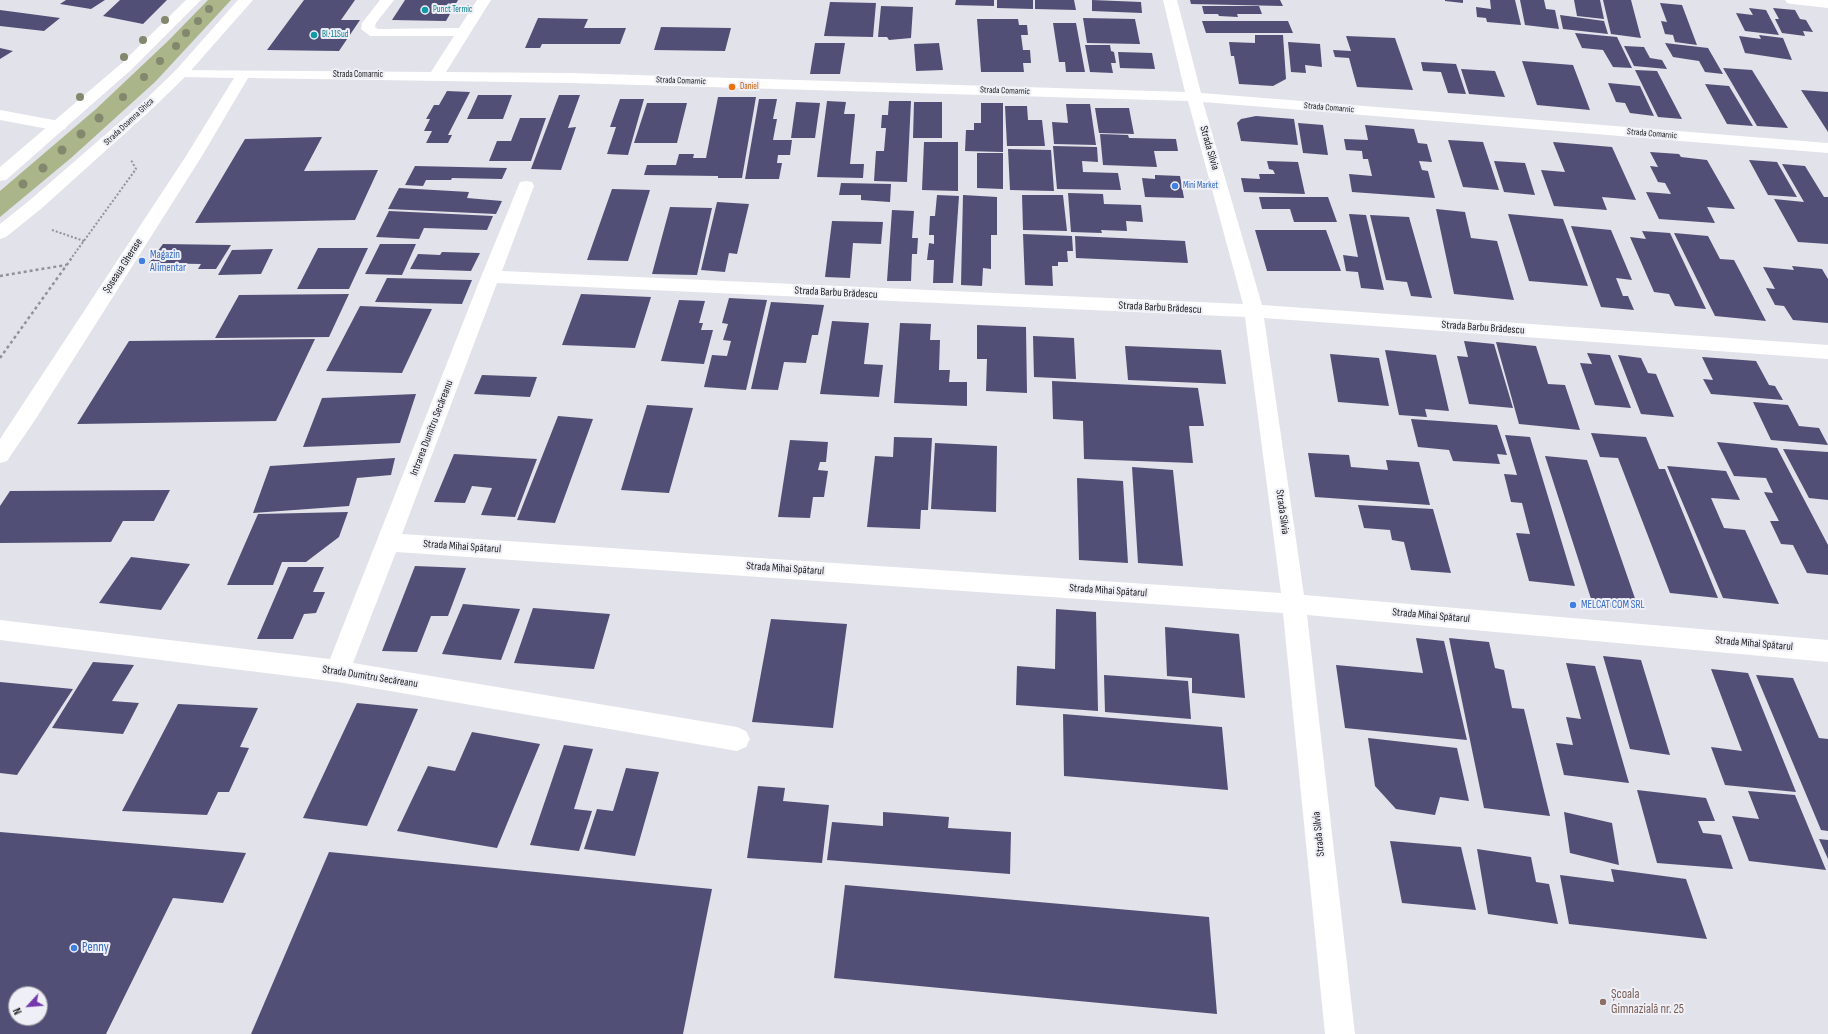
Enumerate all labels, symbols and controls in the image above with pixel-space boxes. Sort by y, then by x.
marker: Punct Termic [420,5,430,15]
place label: Punct Termic [433,5,472,15]
marker: Bl. 11Sud [309,30,319,40]
place label: Bl. 11Sud [322,30,348,40]
street label: Strada Comarnic [333,70,383,80]
street label: Strada Comarnic [656,75,706,87]
marker: Daniel [727,82,737,92]
place label: Daniel [740,82,759,92]
street label: Strada Comarnic [980,85,1030,97]
street label: Strada Doamna Ghica [102,96,156,148]
street label: Strada Comarnic [1304,100,1354,116]
street label: Strada Silvia [1196,124,1222,172]
street label: Strada Comarnic [1627,126,1677,142]
marker: Mini Market [1170,181,1180,191]
place label: Mini Market [1183,181,1218,191]
street label: Șoseaua Gherase [100,236,146,296]
place label: Magazin Alimentar [150,248,186,274]
marker: Magazin Alimentar [137,256,147,266]
street label: Strada Barbu Brădescu [794,284,878,302]
street label: Strada Barbu Brădescu [1118,299,1202,317]
street label: Strada Barbu Brădescu [1441,319,1525,337]
street label: Intrarea Dumitru Secăreanu [408,378,456,478]
street label: Strada Silvia [1272,489,1292,535]
street label: Strada Mihai Spătarul [423,538,501,556]
street label: Strada Mihai Spătarul [746,560,824,578]
street label: Strada Mihai Spătarul [1069,582,1147,600]
place label: MELCAT COM SRL [1581,598,1645,612]
marker: MELCAT COM SRL [1568,600,1578,610]
street label: Strada Mihai Spătarul [1392,606,1470,626]
street label: Strada Mihai Spătarul [1715,634,1793,654]
street label: Strada Dumitru Secăreanu [321,663,419,691]
street label: Strada Silvia [1310,811,1328,857]
place label: Penny [82,940,109,956]
marker: Penny [69,943,79,953]
north arrow [8,986,48,1026]
place label: Școala Gimnazială nr. 25 [1611,987,1684,1018]
marker: Școala Gimnazială nr. 25 [1598,997,1608,1007]
text: N [11,1006,25,1017]

